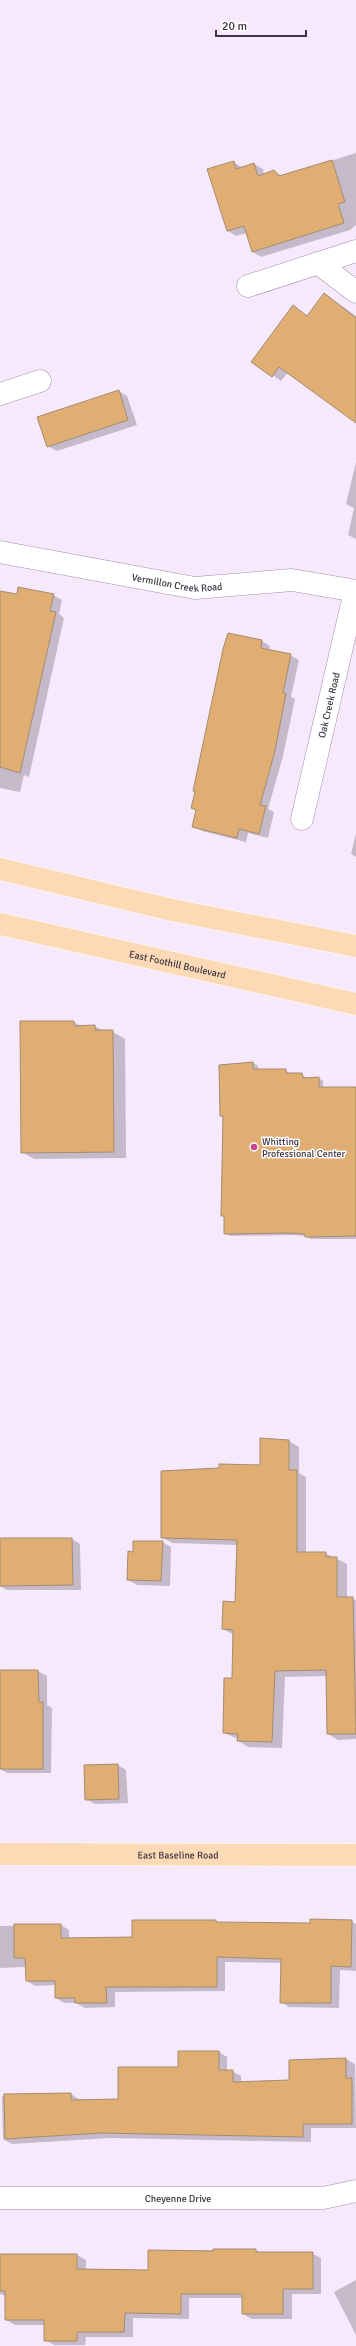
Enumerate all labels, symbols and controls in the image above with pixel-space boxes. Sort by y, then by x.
scale bar [216,12,306,38]
text: 20 m [222,19,247,34]
street label: Vermillon Creek Road [131,571,223,595]
street label: Oak Creek Road [316,671,343,739]
street label: East Foothill Boulevard [128,948,227,982]
place label: Whitting Professional Center [262,1136,346,1160]
marker: Whitting Professional Center [249,1142,259,1152]
street label: East Baseline Road [137,1849,219,1862]
street label: Cheyenne Drive [145,2193,211,2205]

